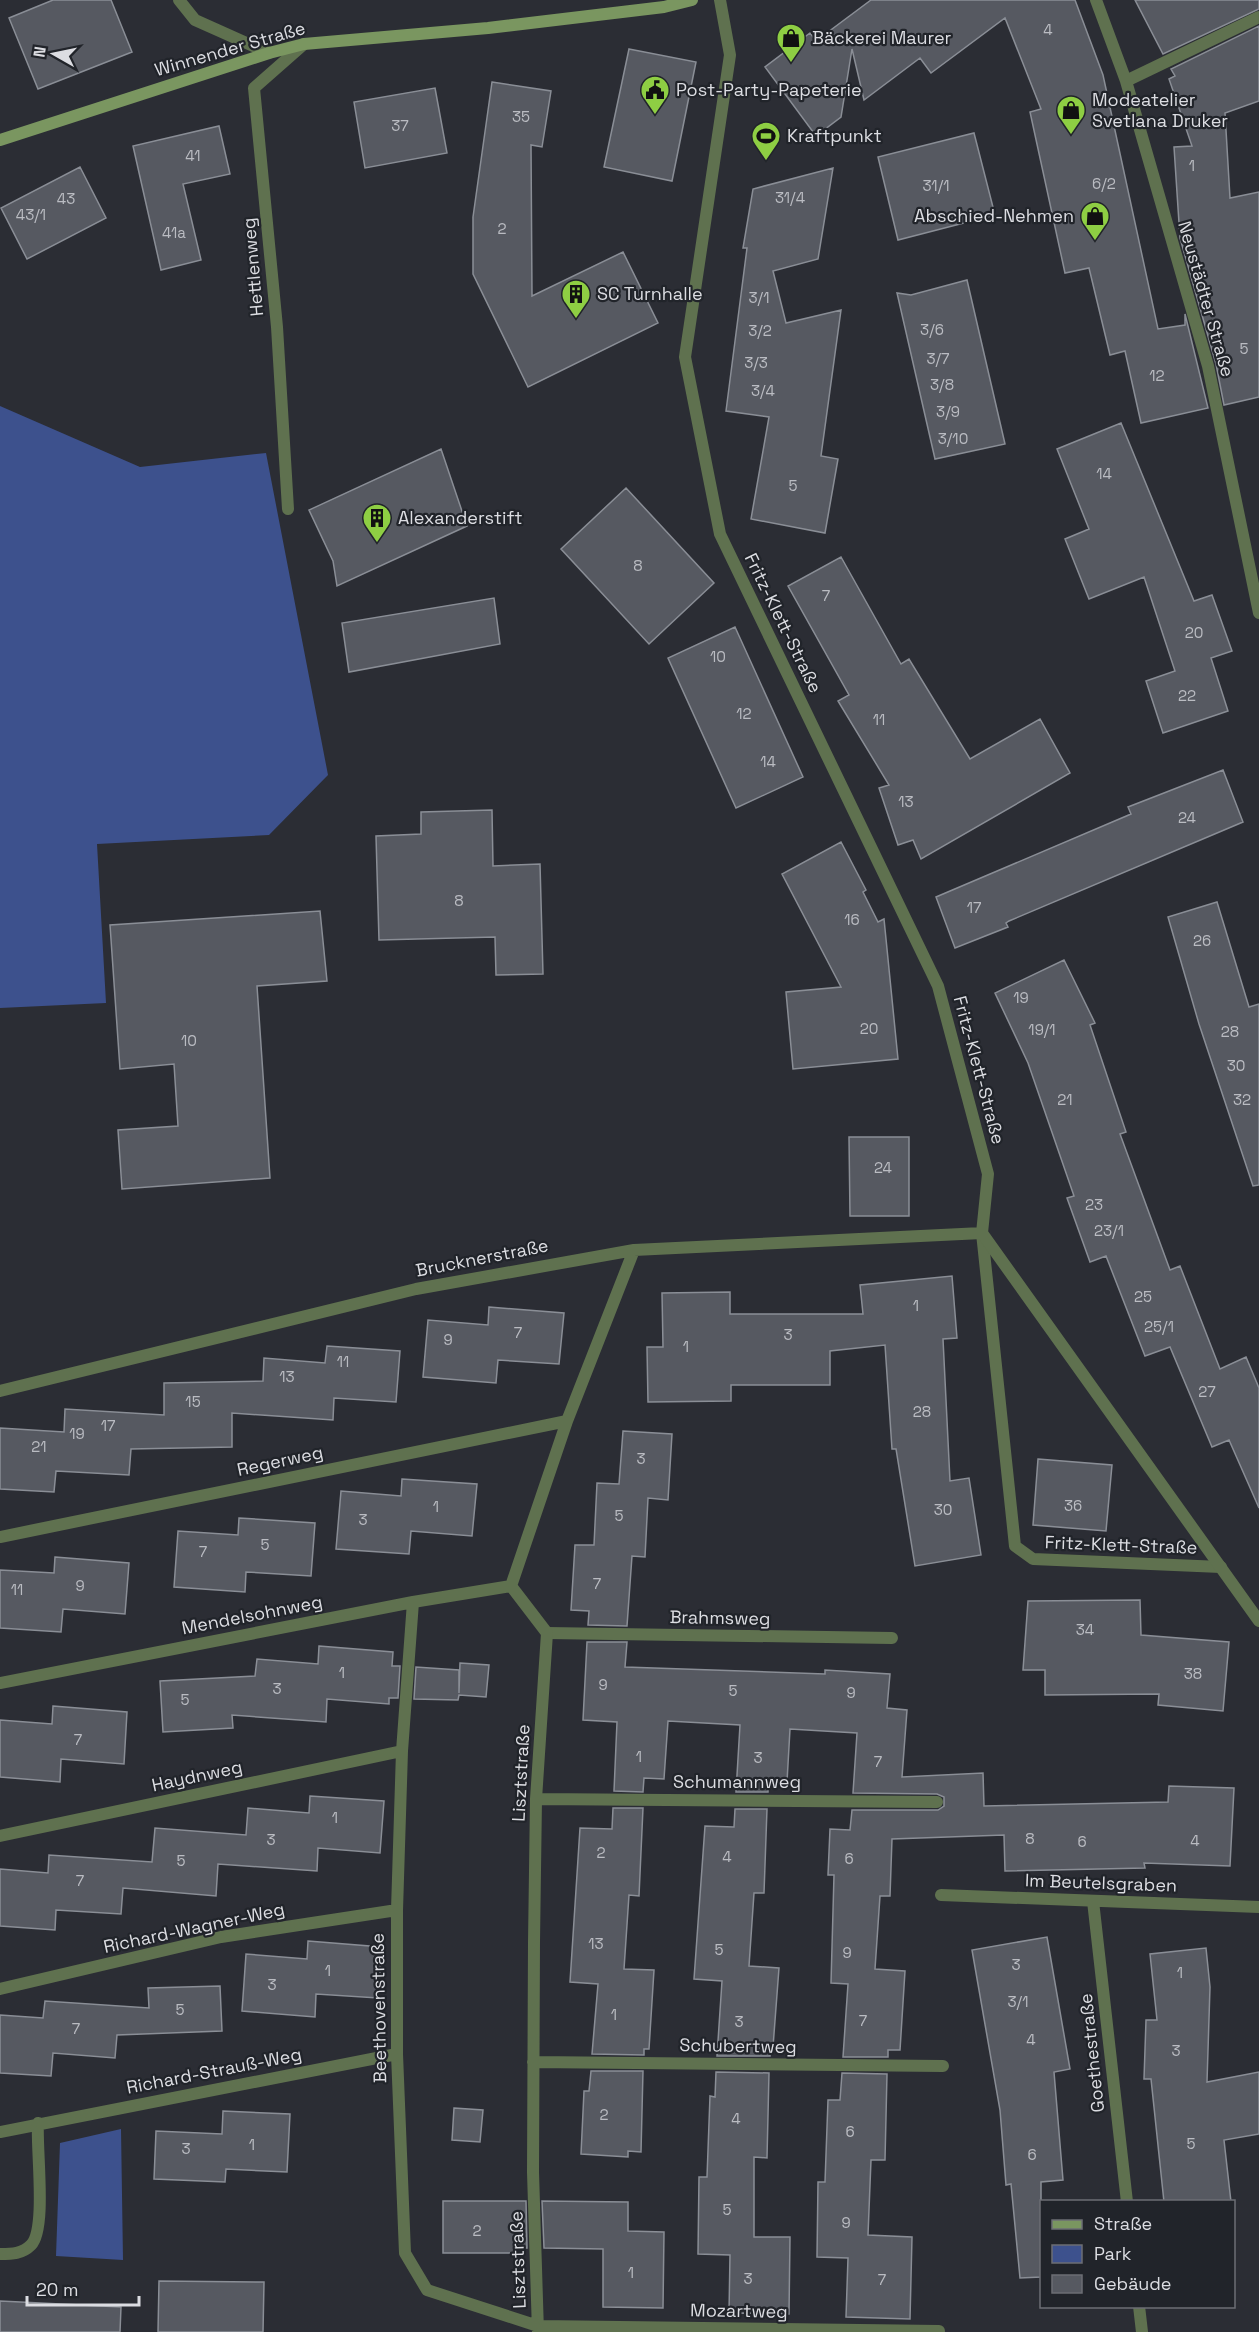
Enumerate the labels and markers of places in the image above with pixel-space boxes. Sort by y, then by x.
shop icon: Bäckerei Maurer [775,22,807,64]
place label: Bäckerei Maurer [812,26,952,49]
public building icon: Post-Party-Papeterie [639,74,671,116]
place label: Post-Party-Papeterie [676,78,862,101]
place label: Modeatelier Svetlana Druker [1092,88,1228,132]
shop icon: Modeatelier Svetlana Druker [1055,94,1087,136]
sports icon: Kraftpunkt [750,120,782,162]
place label: Kraftpunkt [787,124,882,147]
shop icon: Abschied-Nehmen [1079,200,1111,242]
place label: Abschied-Nehmen [914,204,1074,227]
building icon: SC Turnhalle [560,278,592,320]
place label: SC Turnhalle [597,282,703,305]
building icon: Alexanderstift [361,502,393,544]
place label: Alexanderstift [398,506,522,529]

